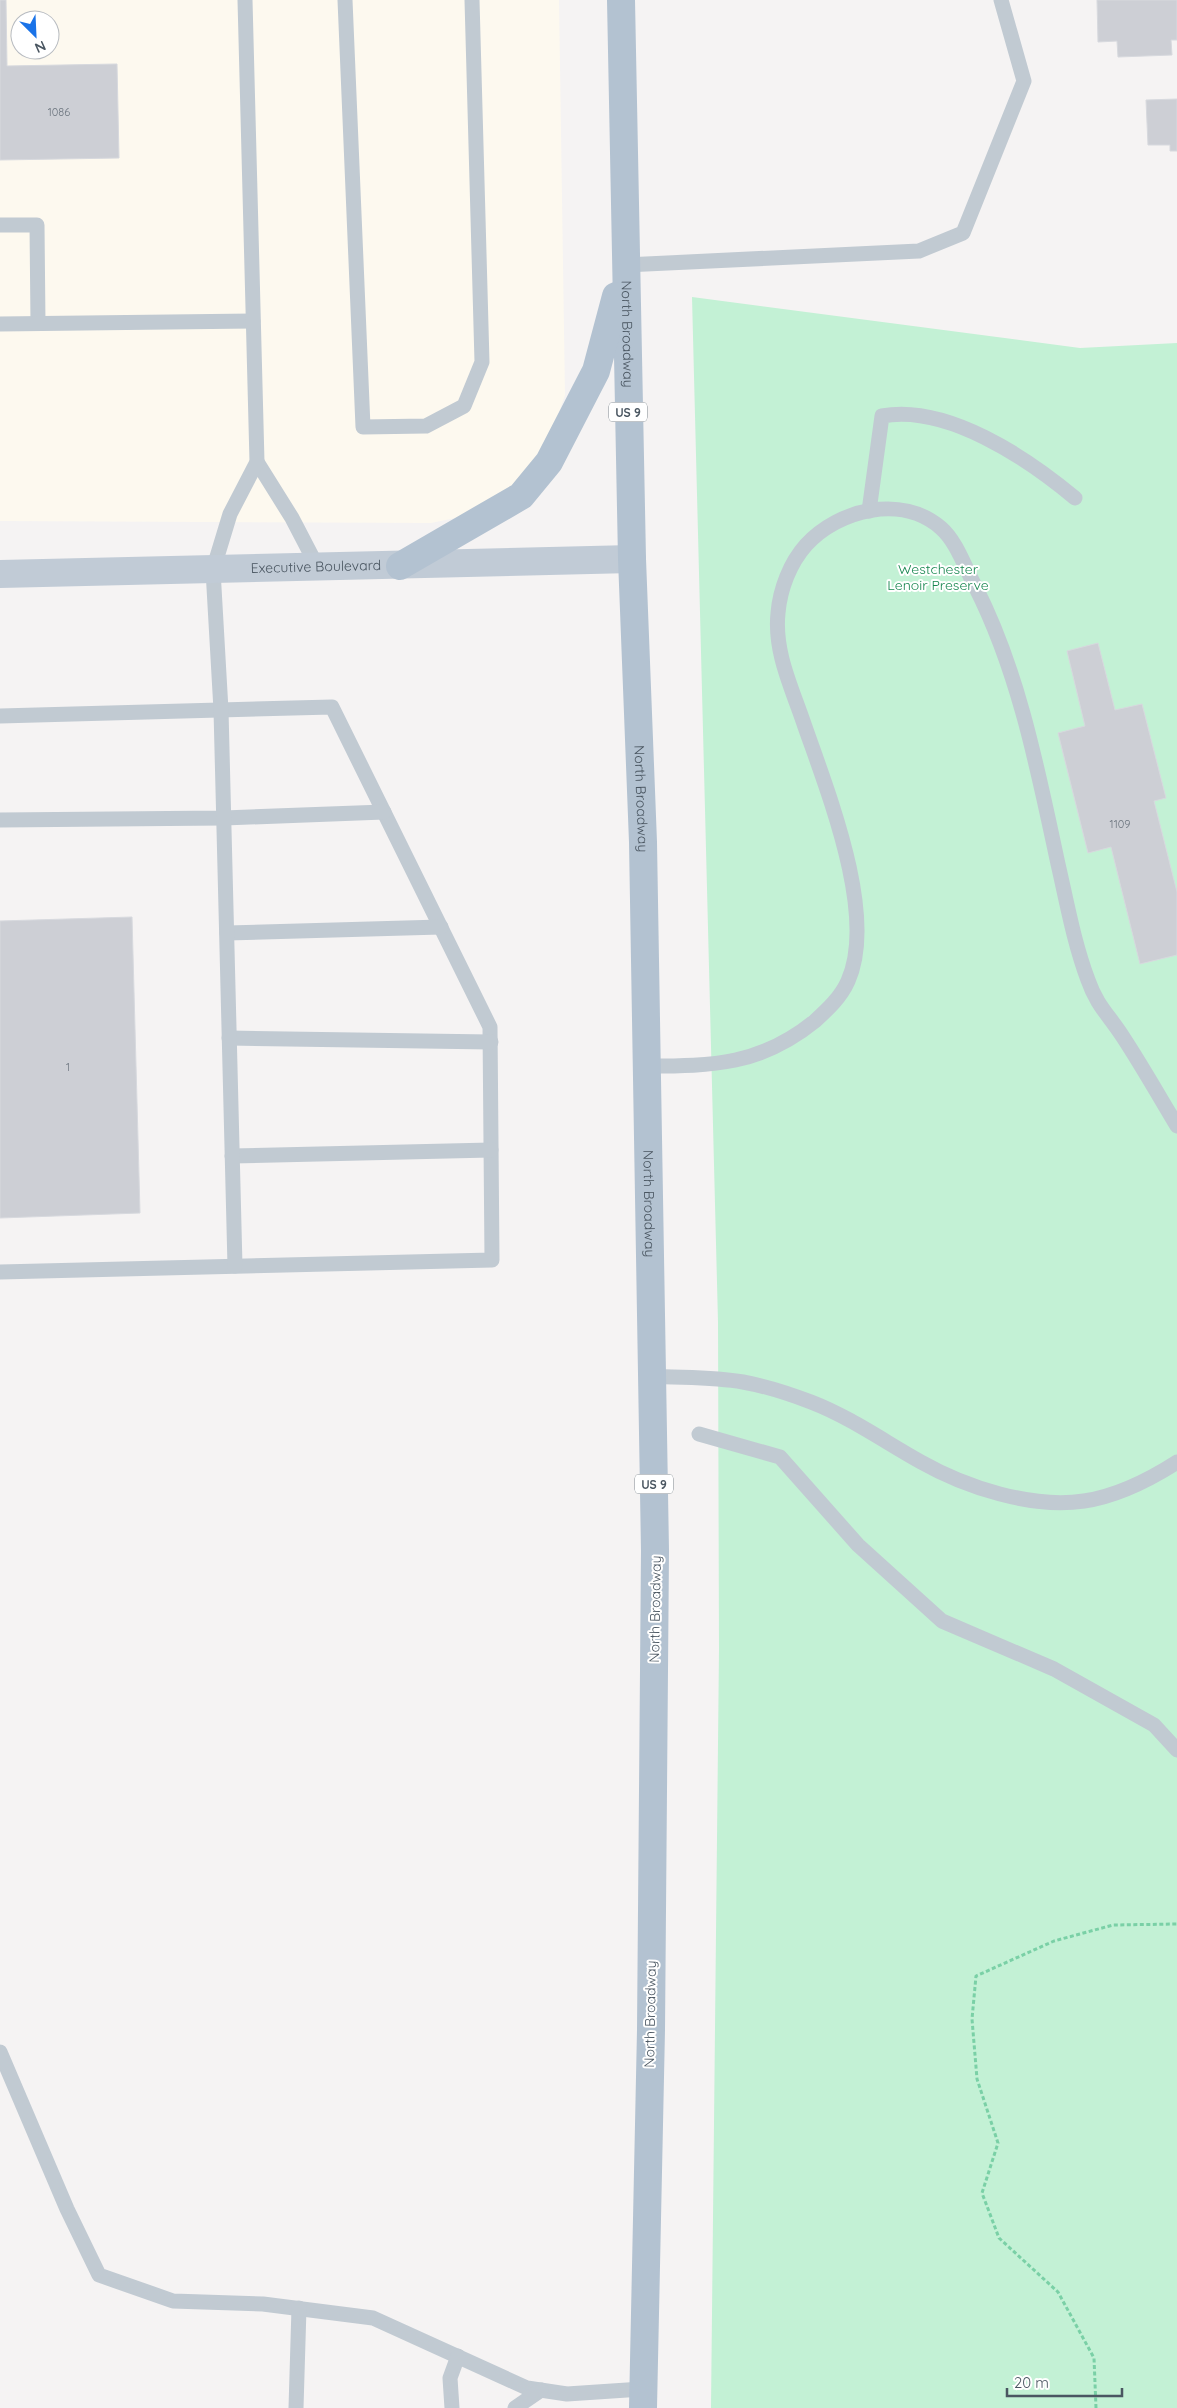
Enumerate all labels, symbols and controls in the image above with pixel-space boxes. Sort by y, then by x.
north arrow [10,10,60,60]
text: N [32,37,49,57]
house number: 1086 [48,105,70,119]
street label: North Broadway [618,280,638,388]
road number: US 9 [609,402,647,422]
street label: Executive Boulevard [250,556,381,577]
park label: Westchester Lenoir Preserve [887,560,989,594]
street label: North Broadway [630,745,652,852]
house number: 1109 [1110,817,1130,831]
house number: 1 [66,1060,70,1074]
street label: North Broadway [639,1150,659,1257]
road number: US 9 [635,1475,673,1494]
street label: North Broadway [645,1555,665,1663]
street label: North Broadway [640,1960,660,2068]
scale bar [1007,2366,1122,2398]
text: 20 m [1014,2373,1049,2392]

